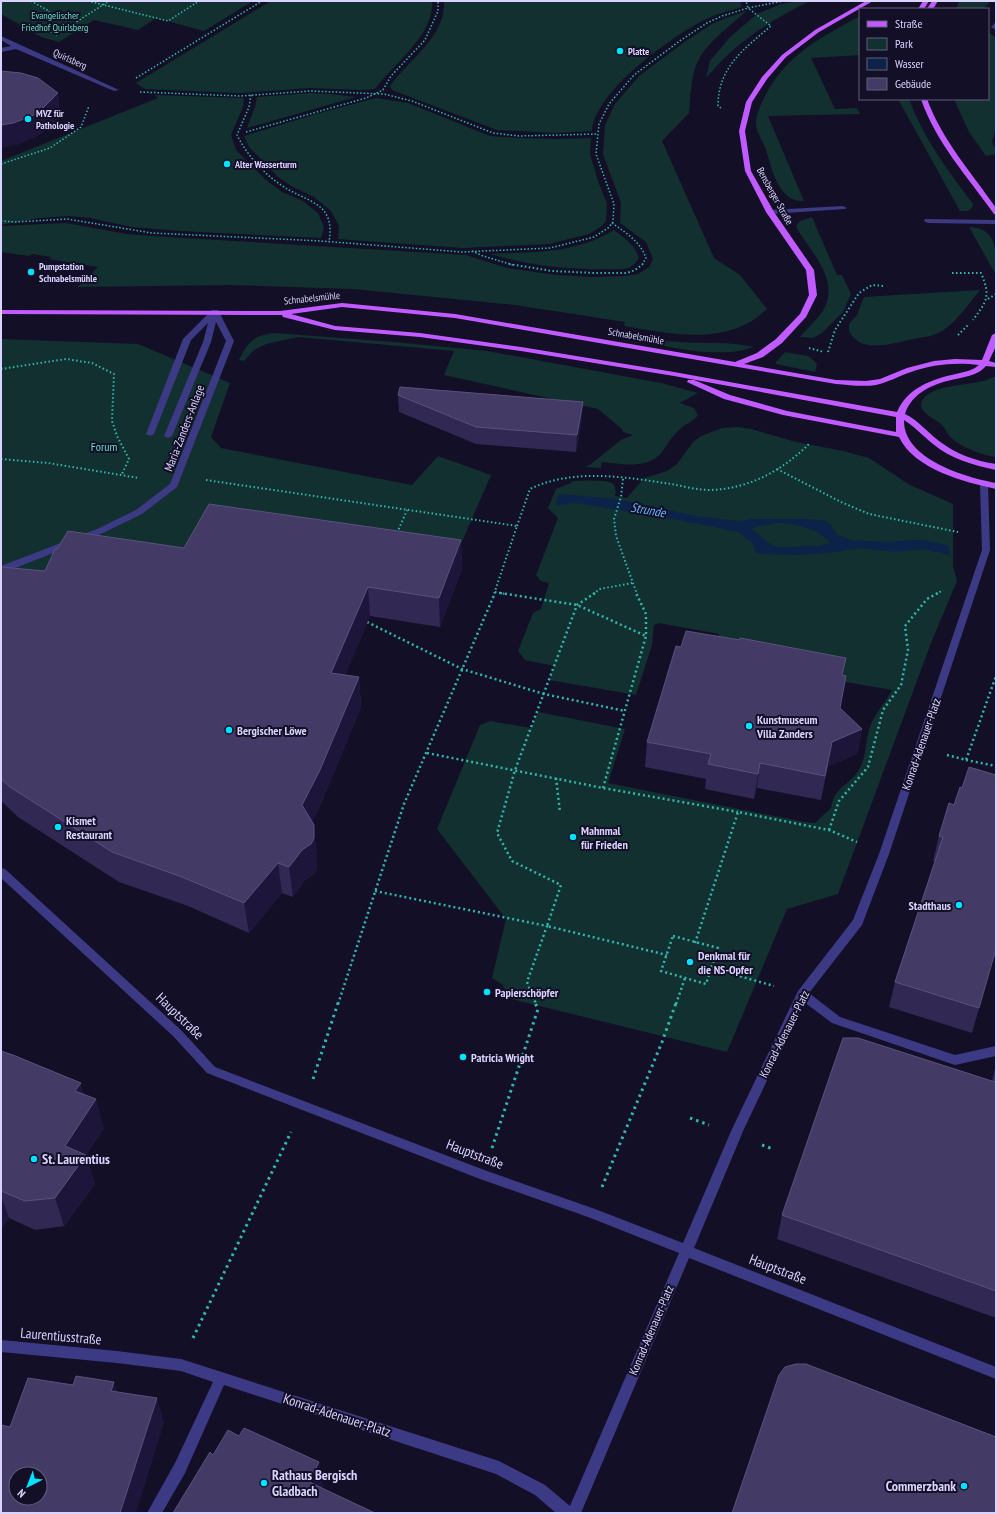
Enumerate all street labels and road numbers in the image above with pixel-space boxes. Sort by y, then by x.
street label: Quirlsberg [51,46,89,72]
street label: Bensberger Straße [754,165,796,227]
street label: Schnabelsmühle [283,289,341,307]
street label: Schnabelsmühle [607,325,665,347]
street label: Maria-Zanders-Anlage [161,383,207,473]
street label: Konrad-Adenauer-Platz [898,696,944,792]
street label: Konrad-Adenauer-Platz [756,988,812,1080]
street label: Hauptstraße [152,989,208,1043]
street label: Hauptstraße [444,1135,506,1173]
street label: Hauptstraße [747,1250,809,1288]
street label: Konrad-Adenauer-Platz [625,1283,677,1377]
street label: Laurentiusstraße [20,1323,103,1349]
street label: Konrad-Adenauer-Platz [281,1389,393,1441]

